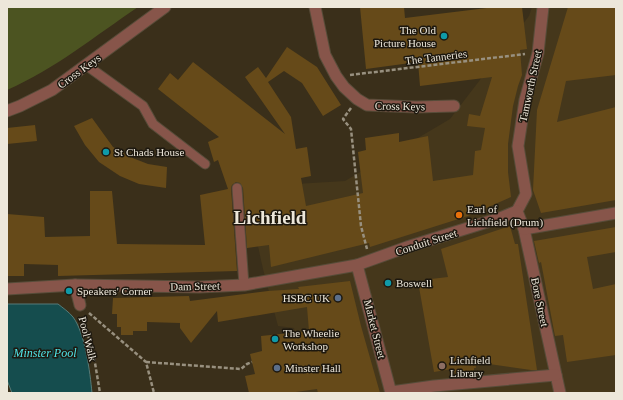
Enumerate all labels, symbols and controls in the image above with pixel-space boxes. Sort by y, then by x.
place label: The Old Picture House [374,24,436,49]
marker: The Old Picture House [439,31,449,41]
street label: The Tanneries [404,47,468,67]
street label: Tamworth Street [516,49,544,123]
street label: Cross Keys [55,51,103,91]
street label: Cross Keys [375,100,425,112]
place label: St Chads House [114,146,184,158]
marker: St Chads House [101,147,111,157]
place label: Earl of Lichfield (Drum) [467,203,543,229]
district label: Lichfield [234,207,307,228]
marker: Earl of Lichfield (Drum) [454,210,464,220]
street label: Conduit Street [394,226,458,258]
street label: Bore Street [529,276,551,328]
place label: Boswell [396,277,432,289]
marker: Boswell [383,278,393,288]
street label: Dam Street [170,280,220,292]
place label: Speakers' Corner [77,285,152,297]
marker: Speakers' Corner [64,286,74,296]
place label: HSBC UK [283,292,330,304]
marker: HSBC UK [333,293,343,303]
street label: Market Street [362,298,388,360]
street label: Pool Walk [77,315,99,363]
place label: The Wheelie Workshop [283,327,339,352]
marker: The Wheelie Workshop [270,334,280,344]
water label: Minster Pool [13,346,77,360]
place label: Lichfield Library [450,354,491,379]
marker: Lichfield Library [437,361,447,371]
place label: Minster Hall [285,362,341,374]
marker: Minster Hall [272,363,282,373]

